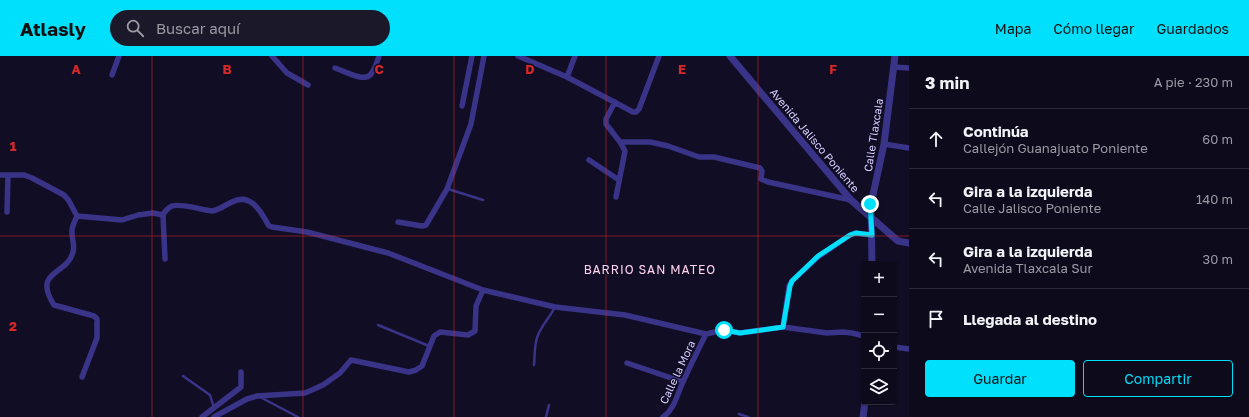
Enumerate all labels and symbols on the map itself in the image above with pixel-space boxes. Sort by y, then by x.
text: A [71,61,81,77]
text: B [222,61,232,77]
text: C [374,61,384,77]
text: D [525,61,535,77]
text: E [678,61,686,77]
text: F [829,61,837,77]
street label: Avenida Jalisco Poniente [768,85,862,195]
street label: Calle Tlaxcala [861,97,885,173]
text: 1 [10,138,17,154]
route end [861,195,879,213]
district label: BARRIO SAN MATEO [584,262,716,277]
text: 2 [9,318,17,334]
route start [715,321,733,339]
street label: Calle la Mora [657,338,697,406]

